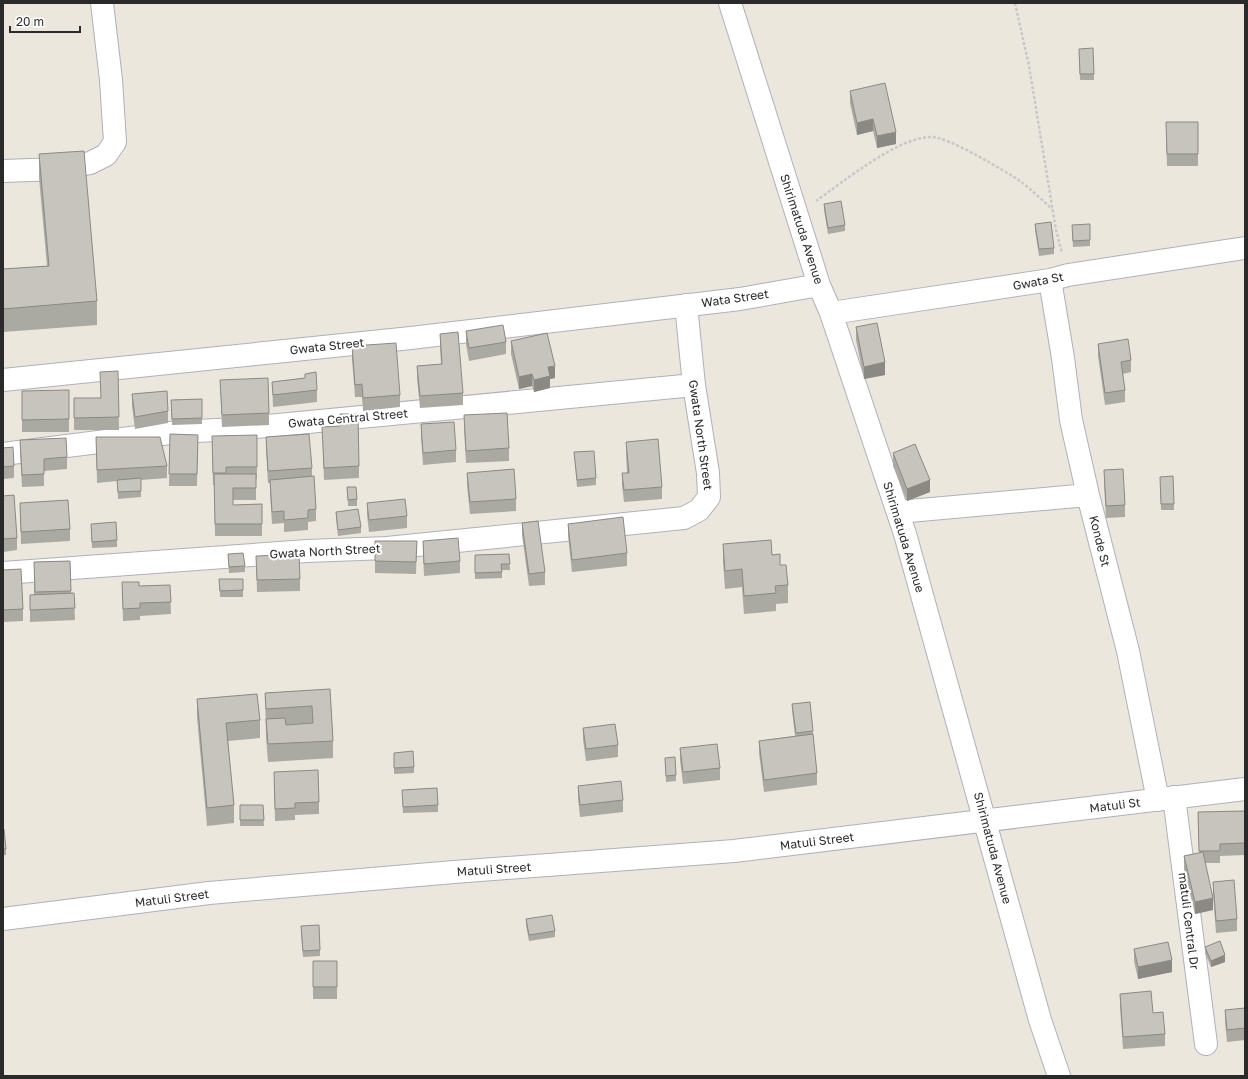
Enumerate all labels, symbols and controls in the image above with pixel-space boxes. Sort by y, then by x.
scale bar [10,8,80,34]
text: 20 m [16,14,44,29]
street label: Shirimatuda Avenue [777,172,827,286]
street label: Gwata St [1011,269,1065,293]
street label: Wata Street [700,286,770,310]
street label: Gwata Street [289,335,365,357]
street label: Gwata North Street [686,379,716,491]
street label: Gwata Central Street [288,405,409,431]
street label: Shirimatuda Avenue [880,480,928,594]
street label: Konde St [1086,514,1114,568]
street label: Gwata North Street [269,541,381,561]
street label: Shirimatuda Avenue [971,790,1015,906]
street label: Matuli St [1089,794,1142,816]
street label: Matuli Street [779,829,855,853]
street label: Matuli Street [456,859,532,879]
street label: matuli Central Dr [1176,872,1202,971]
street label: Matuli Street [134,886,210,910]

